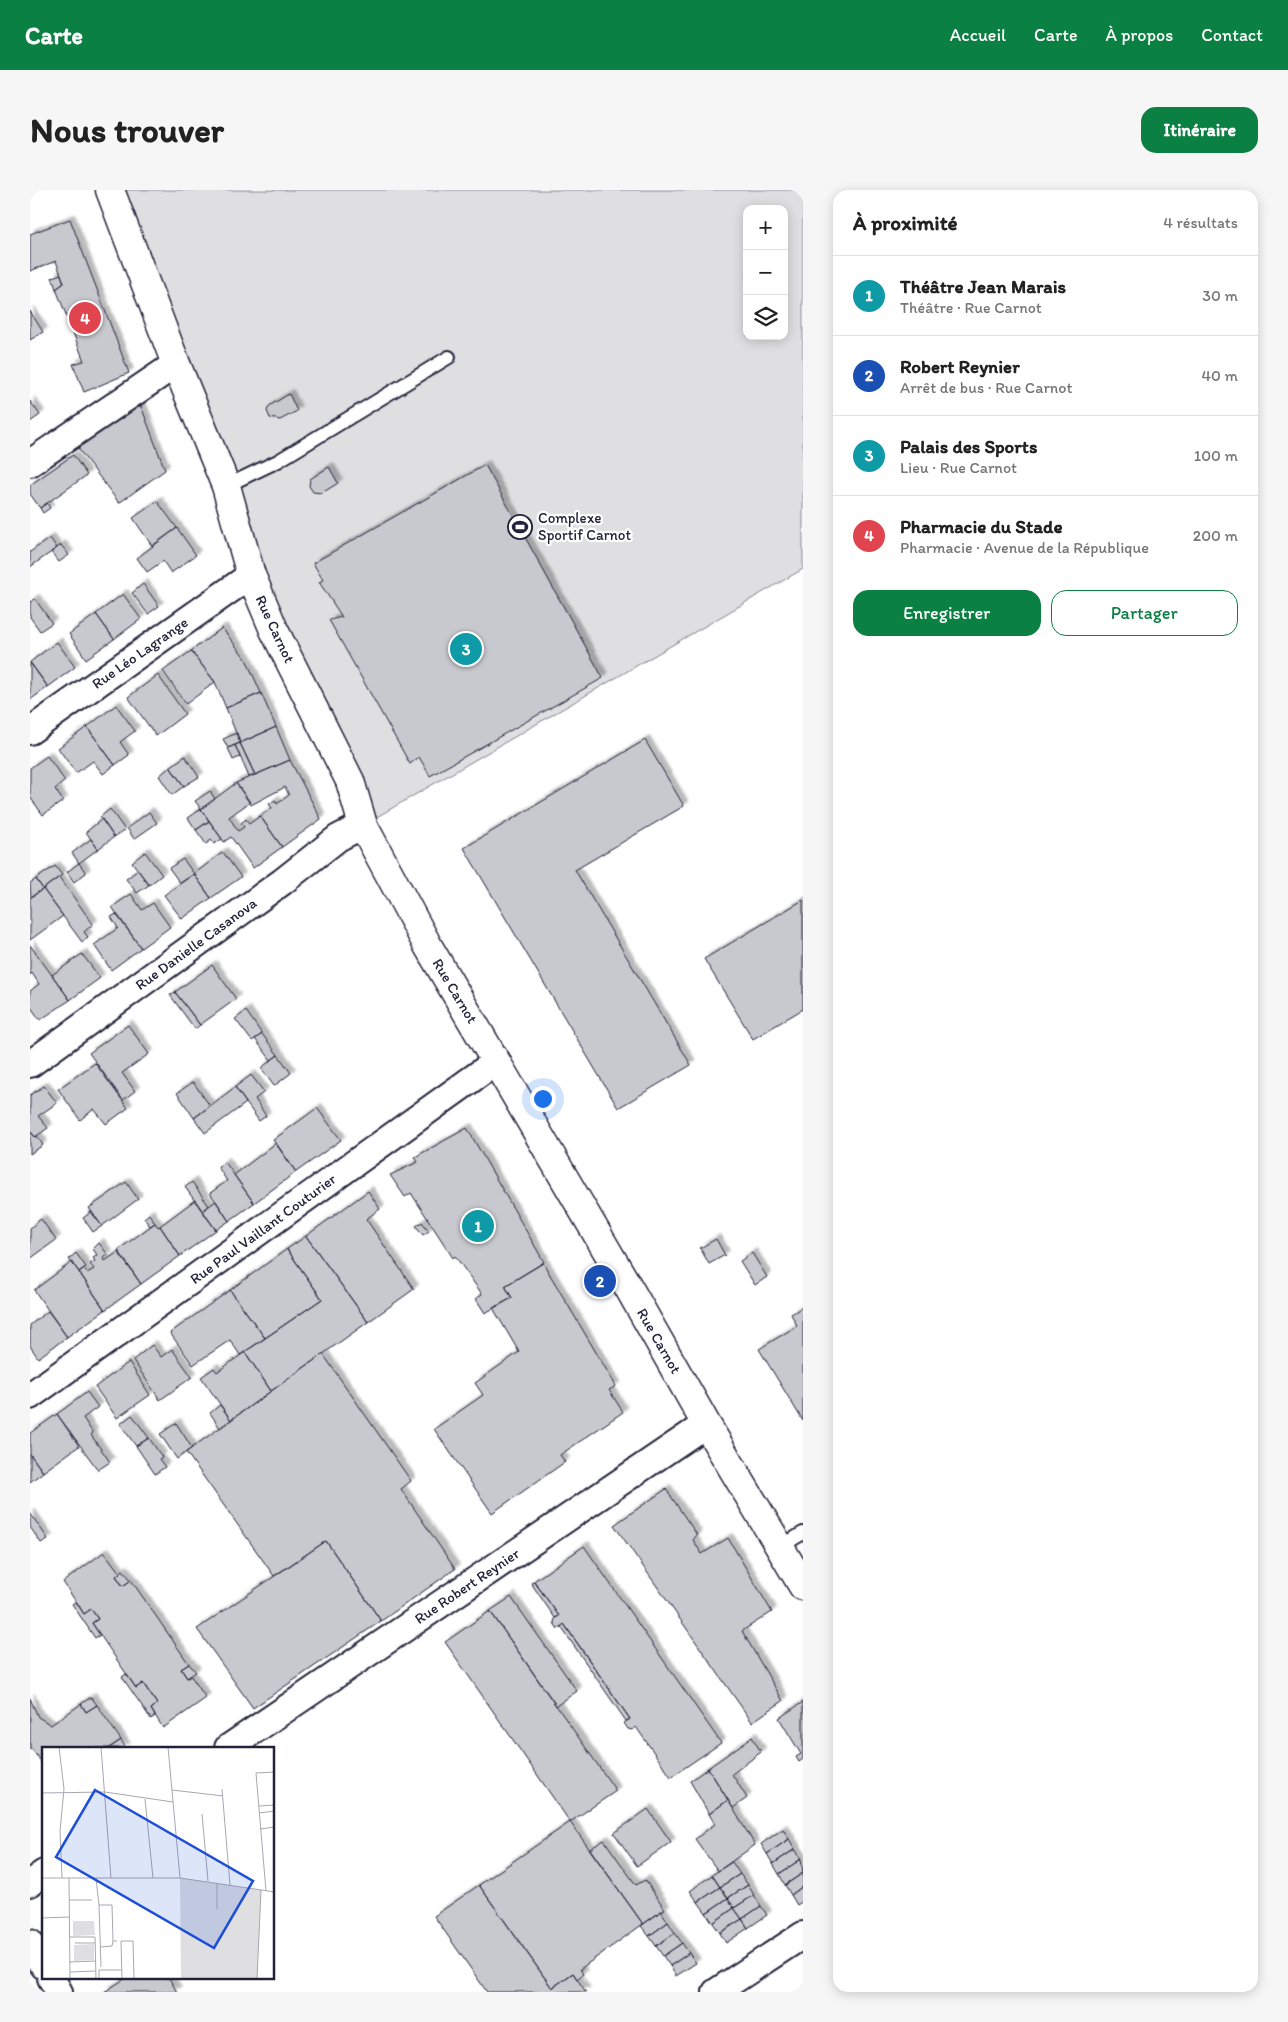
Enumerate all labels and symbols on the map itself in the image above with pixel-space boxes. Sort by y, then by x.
pin: 4 [69,299,101,337]
place label: Complexe Sportif Carnot [538,509,631,544]
sports icon: Complexe Sportif Carnot [507,514,533,540]
street label: Rue Carnot [252,592,299,666]
street label: Rue Léo Lagrange [88,613,192,693]
pin: 3 [450,630,482,668]
street label: Rue Danielle Casanova [132,894,260,994]
street label: Rue Carnot [429,955,482,1027]
your location [530,1086,556,1112]
street label: Rue Paul Vaillant Couturier [186,1170,340,1288]
pin: 1 [462,1207,494,1245]
pin: 2 [584,1262,616,1300]
street label: Rue Carnot [633,1305,685,1377]
street label: Rue Robert Reynier [411,1544,523,1628]
inset map [42,1747,275,1980]

